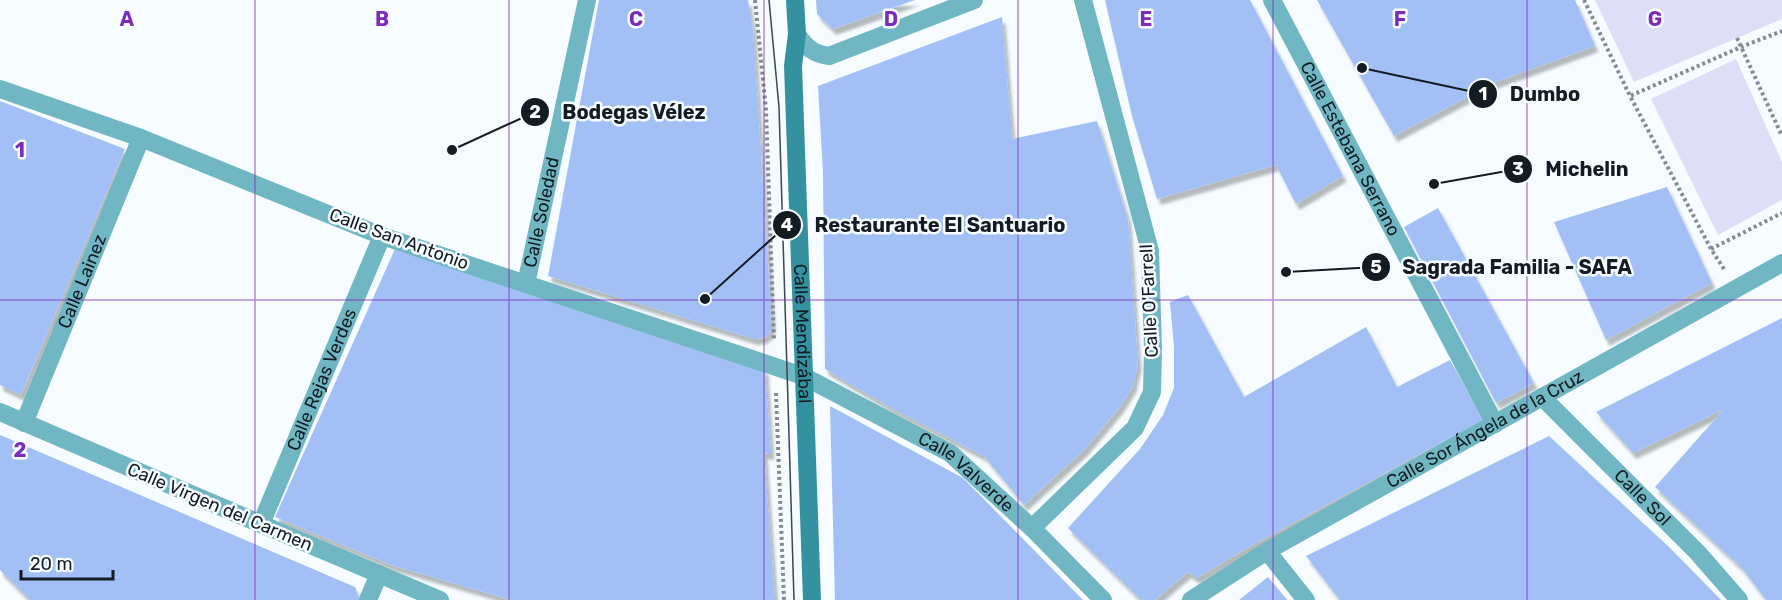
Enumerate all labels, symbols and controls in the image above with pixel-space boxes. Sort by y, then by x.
text: A [120,7,135,31]
text: B [375,7,389,31]
text: C [629,7,643,31]
text: D [884,7,898,31]
text: E [1140,7,1152,31]
text: F [1394,7,1406,31]
text: G [1648,7,1662,31]
street label: Calle Estebana Serrano [1295,58,1405,240]
callout: Dumbo [1468,75,1592,113]
text: Dumbo [1510,82,1580,106]
text: 1 [1479,83,1487,105]
callout: Bodegas Vélez [520,93,718,131]
text: Bodegas Vélez [562,100,706,124]
text: 2 [529,101,541,123]
text: 1 [15,138,25,162]
callout: Michelin [1503,150,1641,188]
street label: Calle Soledad [519,155,564,270]
text: Michelin [1545,157,1629,181]
text: 3 [1512,158,1524,180]
street label: Calle San Antonio [326,204,472,274]
callout: Restaurante El Santuario [772,206,1077,244]
text: Restaurante El Santuario [814,213,1066,237]
text: 4 [781,214,793,236]
street label: Calle Lainez [53,231,111,332]
street label: Calle O'Farrell [1135,244,1163,358]
callout: Sagrada Familia - SAFA [1361,248,1644,286]
text: Sagrada Familia - SAFA [1402,255,1632,279]
text: 5 [1370,256,1382,278]
street label: Calle Mendizábal [789,263,816,404]
street label: Calle Rejas Verdes [282,305,361,454]
street label: Calle Sor Ángela de la Cruz [1382,365,1587,493]
street label: Calle Valverde [914,427,1018,517]
text: 2 [14,438,27,462]
street label: Calle Virgen del Carmen [124,458,316,556]
street label: Calle Sol [1609,464,1675,530]
scale bar [21,543,112,581]
text: 20 m [30,553,72,575]

